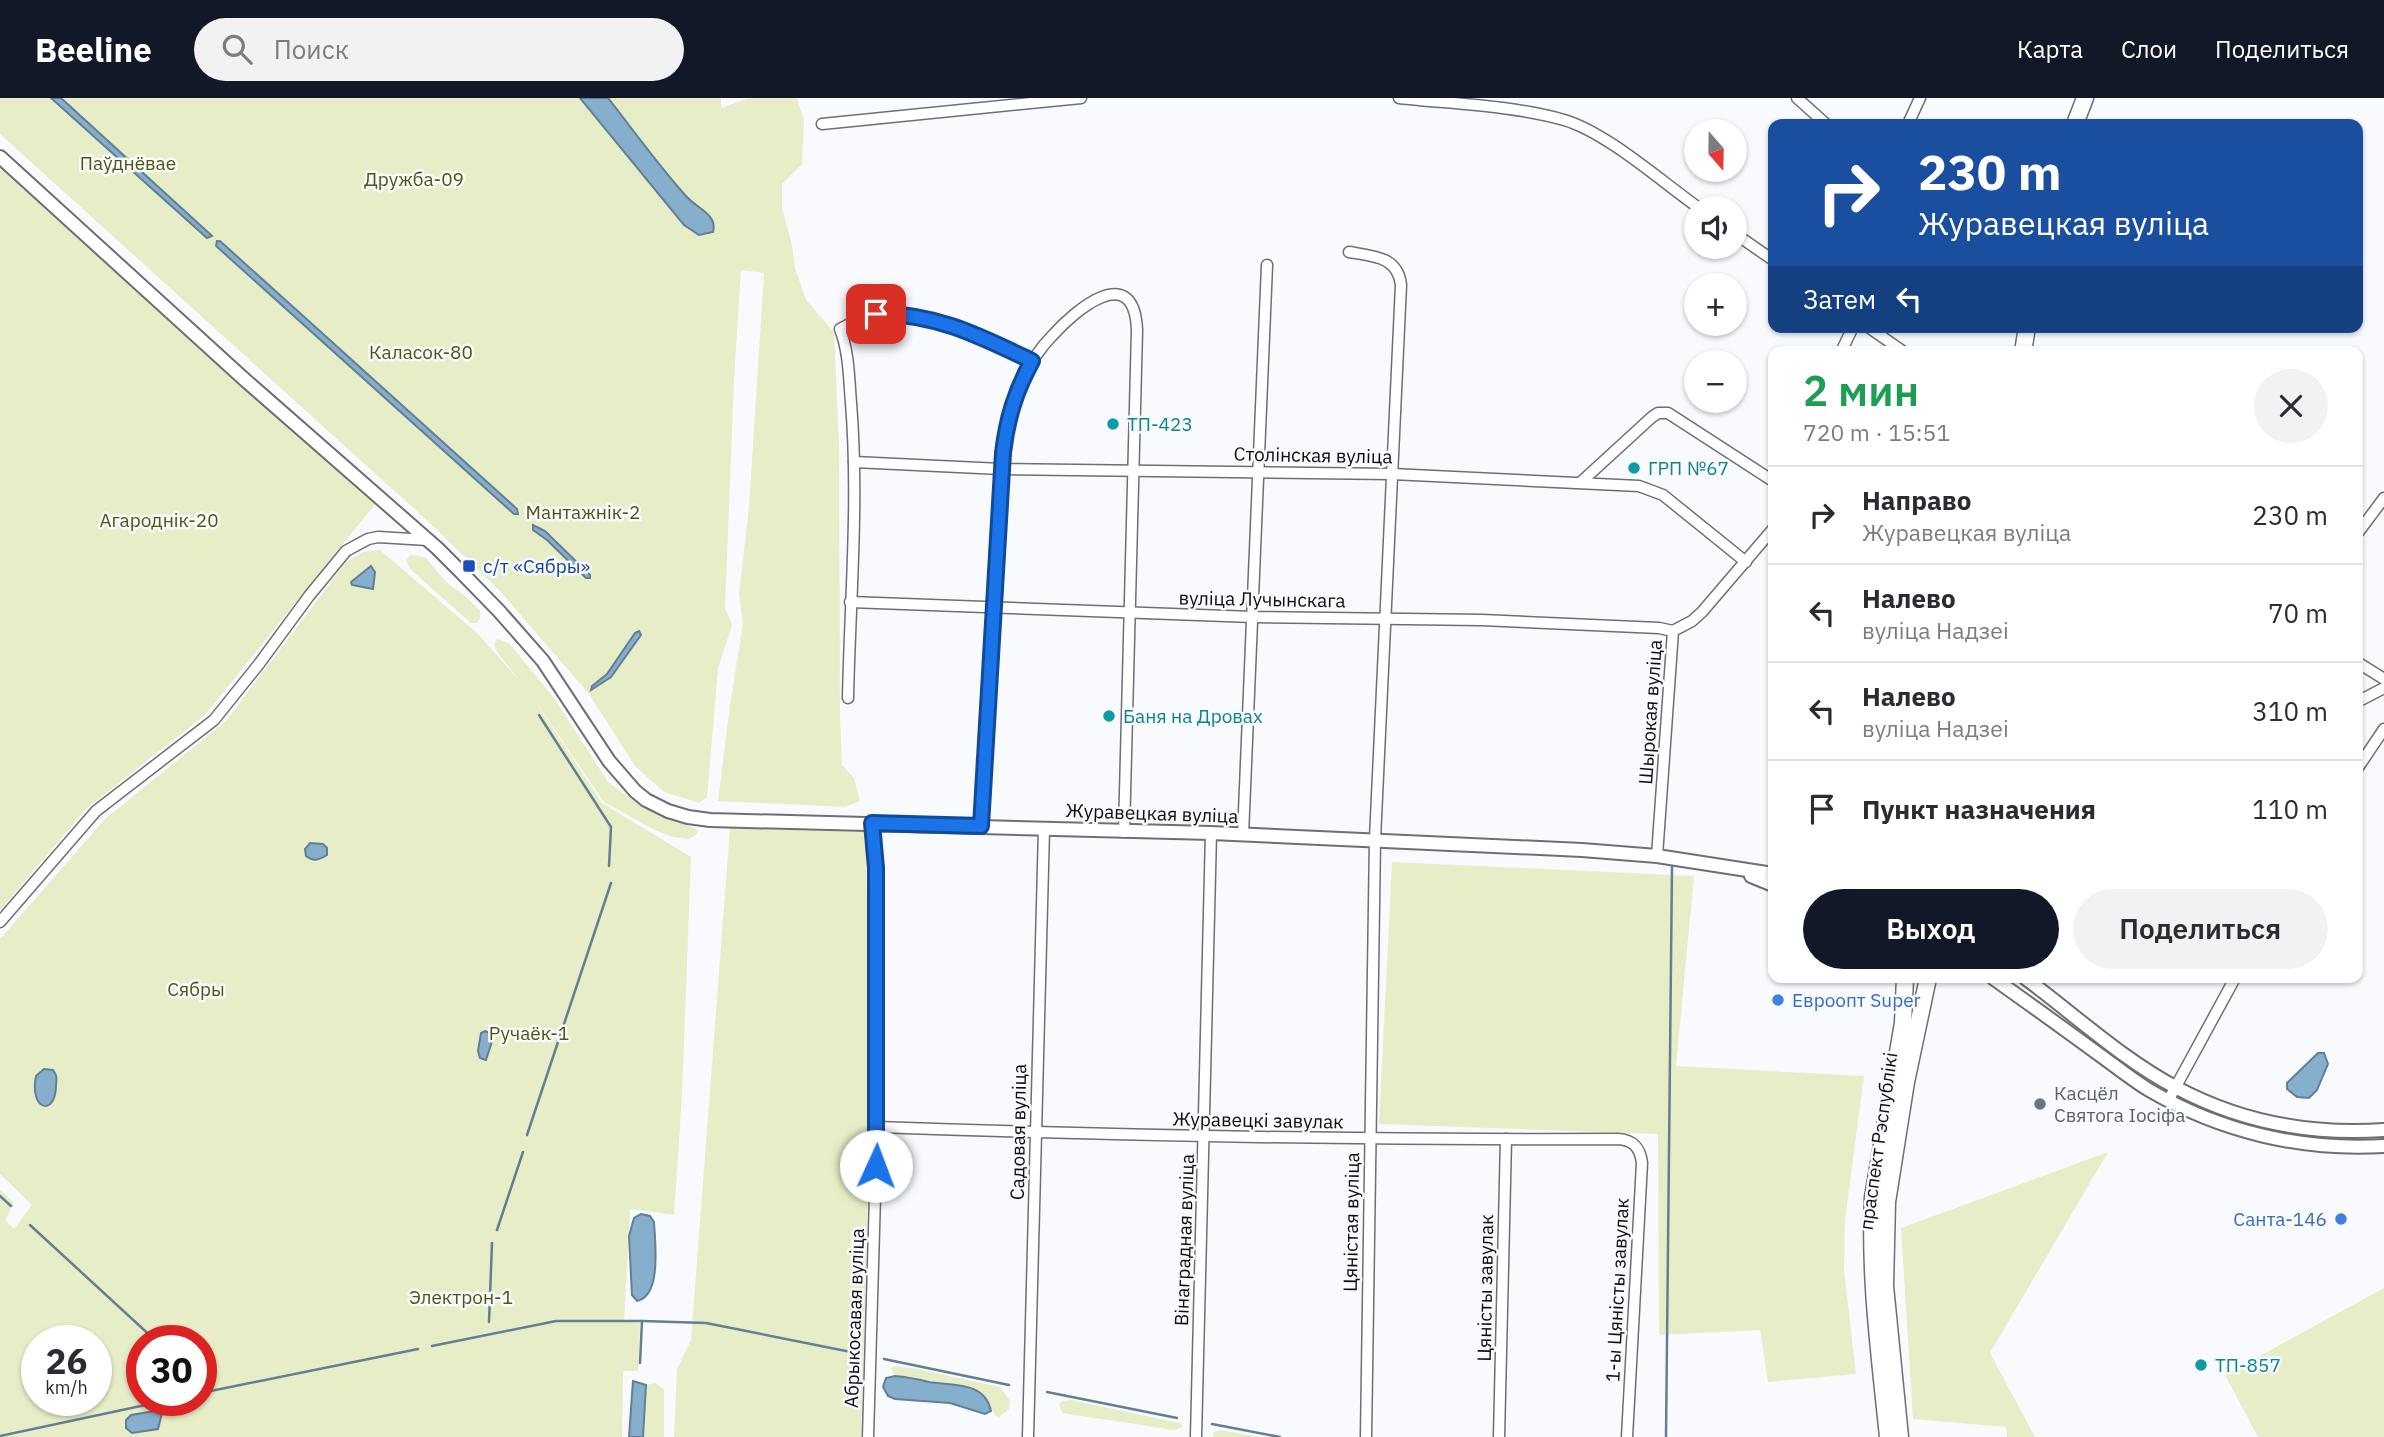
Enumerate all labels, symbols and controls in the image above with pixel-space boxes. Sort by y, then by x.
search box [194,18,684,81]
text: Beeline [35,28,152,71]
icon: search [218,30,256,68]
text: Поиск [274,32,349,66]
text: Карта [2017,33,2083,65]
text: Слои [2121,33,2177,65]
text: Поделиться [2215,33,2349,65]
north arrow [1684,119,1746,182]
map controls [1684,119,1747,413]
text: 230 m [1918,140,2062,203]
icon: right [1803,147,1894,238]
park label: Паўднёвае [80,151,176,175]
park label: Дружба-09 [364,167,464,191]
button: sound [1684,196,1747,259]
text: Журавецкая вуліца [1918,202,2209,244]
button: + [1684,273,1747,336]
icon: left [1890,280,1928,318]
text: Затем [1803,282,1876,316]
pin [846,284,906,344]
icon: arrive [857,295,895,333]
park label: Каласок-80 [369,340,473,364]
button: − [1684,350,1747,413]
text: 2 мин [1803,363,1919,418]
button: close [2254,369,2328,443]
place label: ТП-423 [1127,412,1193,436]
marker: ТП-423 [1105,416,1121,432]
text: 720 m · 15:51 [1803,417,1950,447]
street label: Столінская вуліца [1233,442,1393,468]
place label: ГРП №67 [1648,456,1729,480]
marker: ГРП №67 [1626,460,1642,476]
text: Направо [1862,483,1971,517]
icon: right [1803,496,1841,534]
text: 230 m [2252,498,2328,532]
park label: Мантажнік-2 [526,500,640,524]
park label: Агароднік-20 [99,508,219,532]
text: Журавецкая вуліца [1862,517,2071,547]
place label: с/т «Сябры» [483,554,590,578]
marker: с/т «Сябры» [461,558,477,574]
text: Налево [1862,581,1956,615]
street label: вуліца Лучынскага [1178,586,1346,612]
icon: left [1803,594,1841,632]
text: 70 m [2268,596,2328,630]
text: вуліца Надзеі [1862,615,2009,645]
street label: Шырокая вуліца [1633,639,1667,785]
text: Налево [1862,679,1956,713]
icon: left [1803,692,1841,730]
text: 310 m [2252,694,2328,728]
place label: Баня на Дровах [1123,704,1263,728]
marker: Баня на Дровах [1101,708,1117,724]
text: вуліца Надзеі [1862,713,2009,743]
icon: arrive [1803,790,1841,828]
text: Пункт назначения [1862,792,2096,826]
text: 110 m [2252,792,2328,826]
street label: Журавецкая вуліца [1065,798,1239,828]
button: Выход [1803,889,2059,969]
button: Поделиться [2073,889,2328,969]
park label: Сябры [167,977,225,1001]
place label: Евроопт Super [1792,988,1921,1012]
marker: Евроопт Super [1770,992,1786,1008]
park label: Ручаёк-1 [489,1021,569,1045]
street label: праспект Рэспублікі [1854,1051,1902,1231]
street label: Садовая вуліца [1005,1064,1031,1200]
place label: Касцёл Святога Іосіфа [2054,1081,2185,1127]
marker: Касцёл Святога Іосіфа [2032,1096,2048,1112]
street label: Журавецкі завулак [1172,1107,1344,1133]
position arrow [839,1129,913,1203]
street label: Цяністая вуліца [1338,1152,1364,1292]
street label: Вінаградная вуліца [1169,1153,1199,1327]
street label: 1-ы Цяністы завулак [1600,1197,1634,1383]
place label: Санта-146 [2233,1207,2327,1231]
marker: Санта-146 [2333,1211,2349,1227]
street label: Цяністы завулак [1472,1214,1498,1362]
street label: Абрыкосавая вуліца [839,1228,869,1408]
park label: Электрон-1 [409,1285,513,1309]
speed limit sign: 30 [126,1325,217,1416]
text: 26 [45,1338,88,1384]
place label: ТП-857 [2215,1353,2281,1377]
marker: ТП-857 [2193,1357,2209,1373]
text: km/h [45,1376,88,1399]

